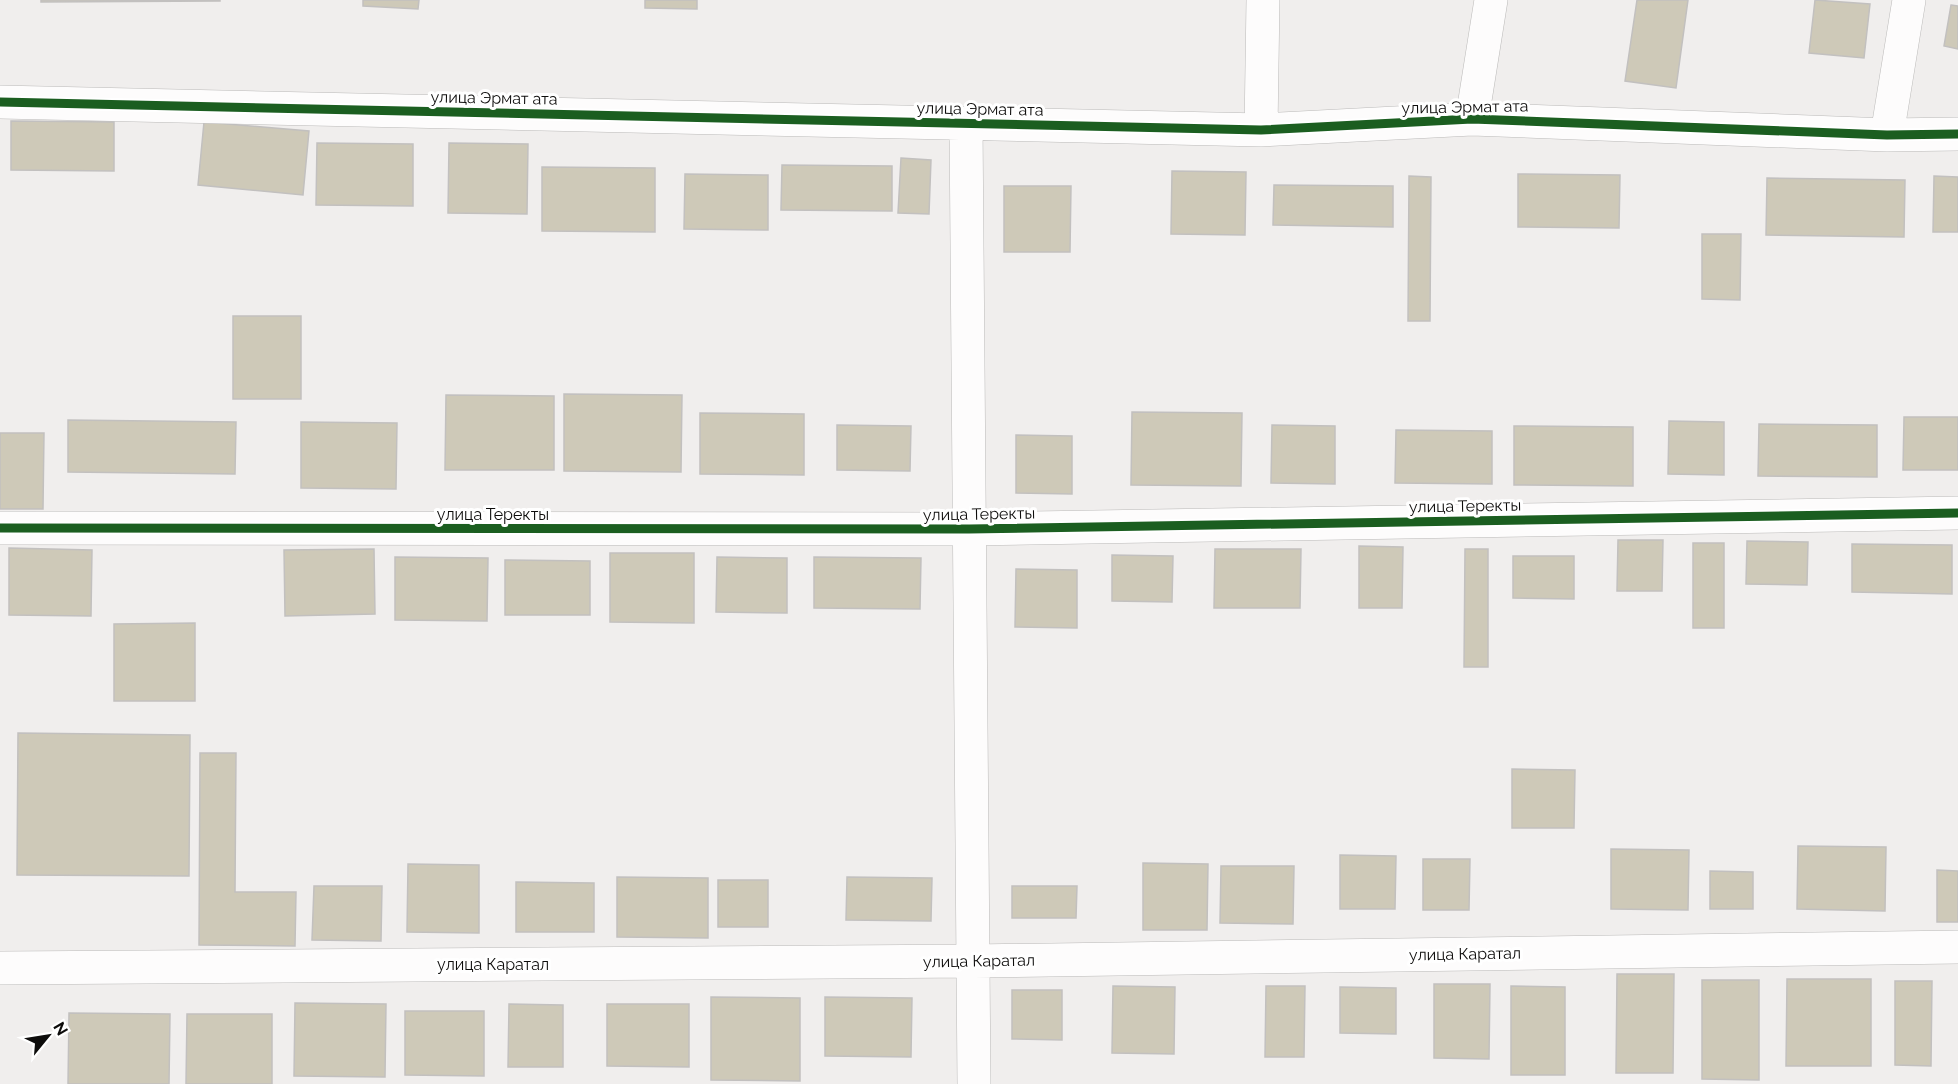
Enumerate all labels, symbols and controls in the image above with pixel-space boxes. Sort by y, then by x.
street label: улица Эрмат ата [430,87,558,109]
street label: улица Эрмат ата [1401,96,1529,118]
street label: улица Эрмат ата [916,98,1044,120]
street label: улица Теректы [1409,496,1521,516]
street label: улица Теректы [923,504,1035,524]
street label: улица Теректы [437,505,549,524]
street label: улица Каратал [1409,944,1521,964]
street label: улица Каратал [923,951,1035,971]
street label: улица Каратал [437,955,549,974]
north arrow [18,1006,78,1066]
text: N [49,1019,72,1039]

